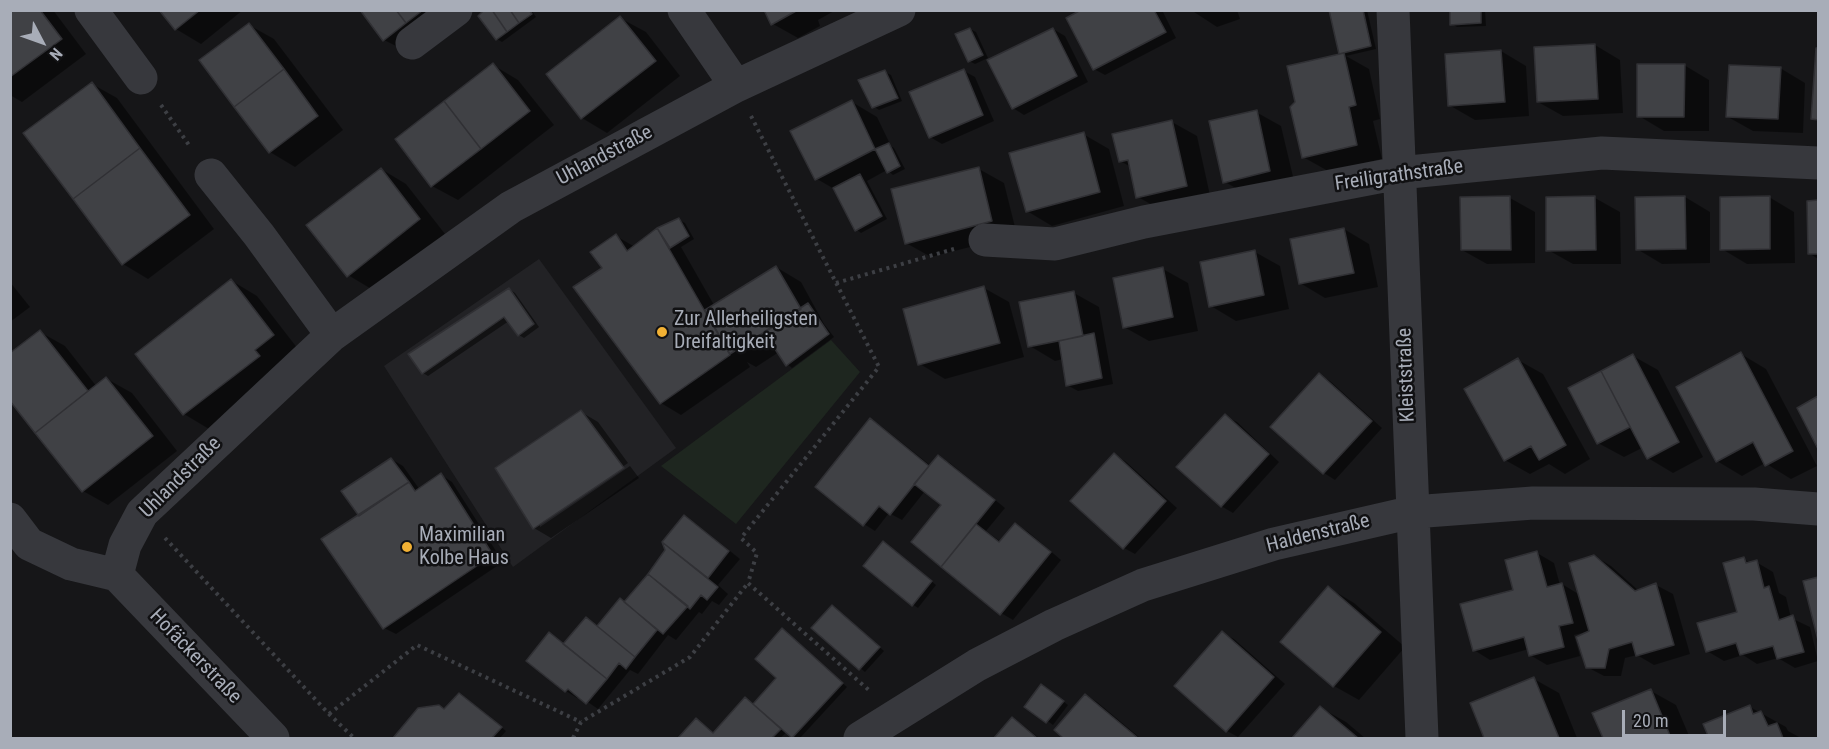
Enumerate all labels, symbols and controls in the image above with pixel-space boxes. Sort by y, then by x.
north arrow [12,12,72,72]
text: N [46,44,66,64]
street label: Uhlandstraße [553,121,657,191]
street label: Freiligrathstraße [1333,155,1465,197]
place label: Zur Allerheiligsten Dreifaltigkeit [674,308,818,355]
marker: Zur Allerheiligsten Dreifaltigkeit [655,325,669,339]
street label: Kleiststraße [1393,327,1421,423]
street label: Uhlandstraße [135,432,227,524]
street label: Haldenstraße [1264,510,1372,558]
place label: Maximilian Kolbe Haus [419,524,509,571]
marker: Maximilian Kolbe Haus [400,540,414,554]
street label: Hofäckerstraße [144,605,246,709]
scale bar [1625,698,1728,736]
text: 20 m [1633,710,1668,731]

